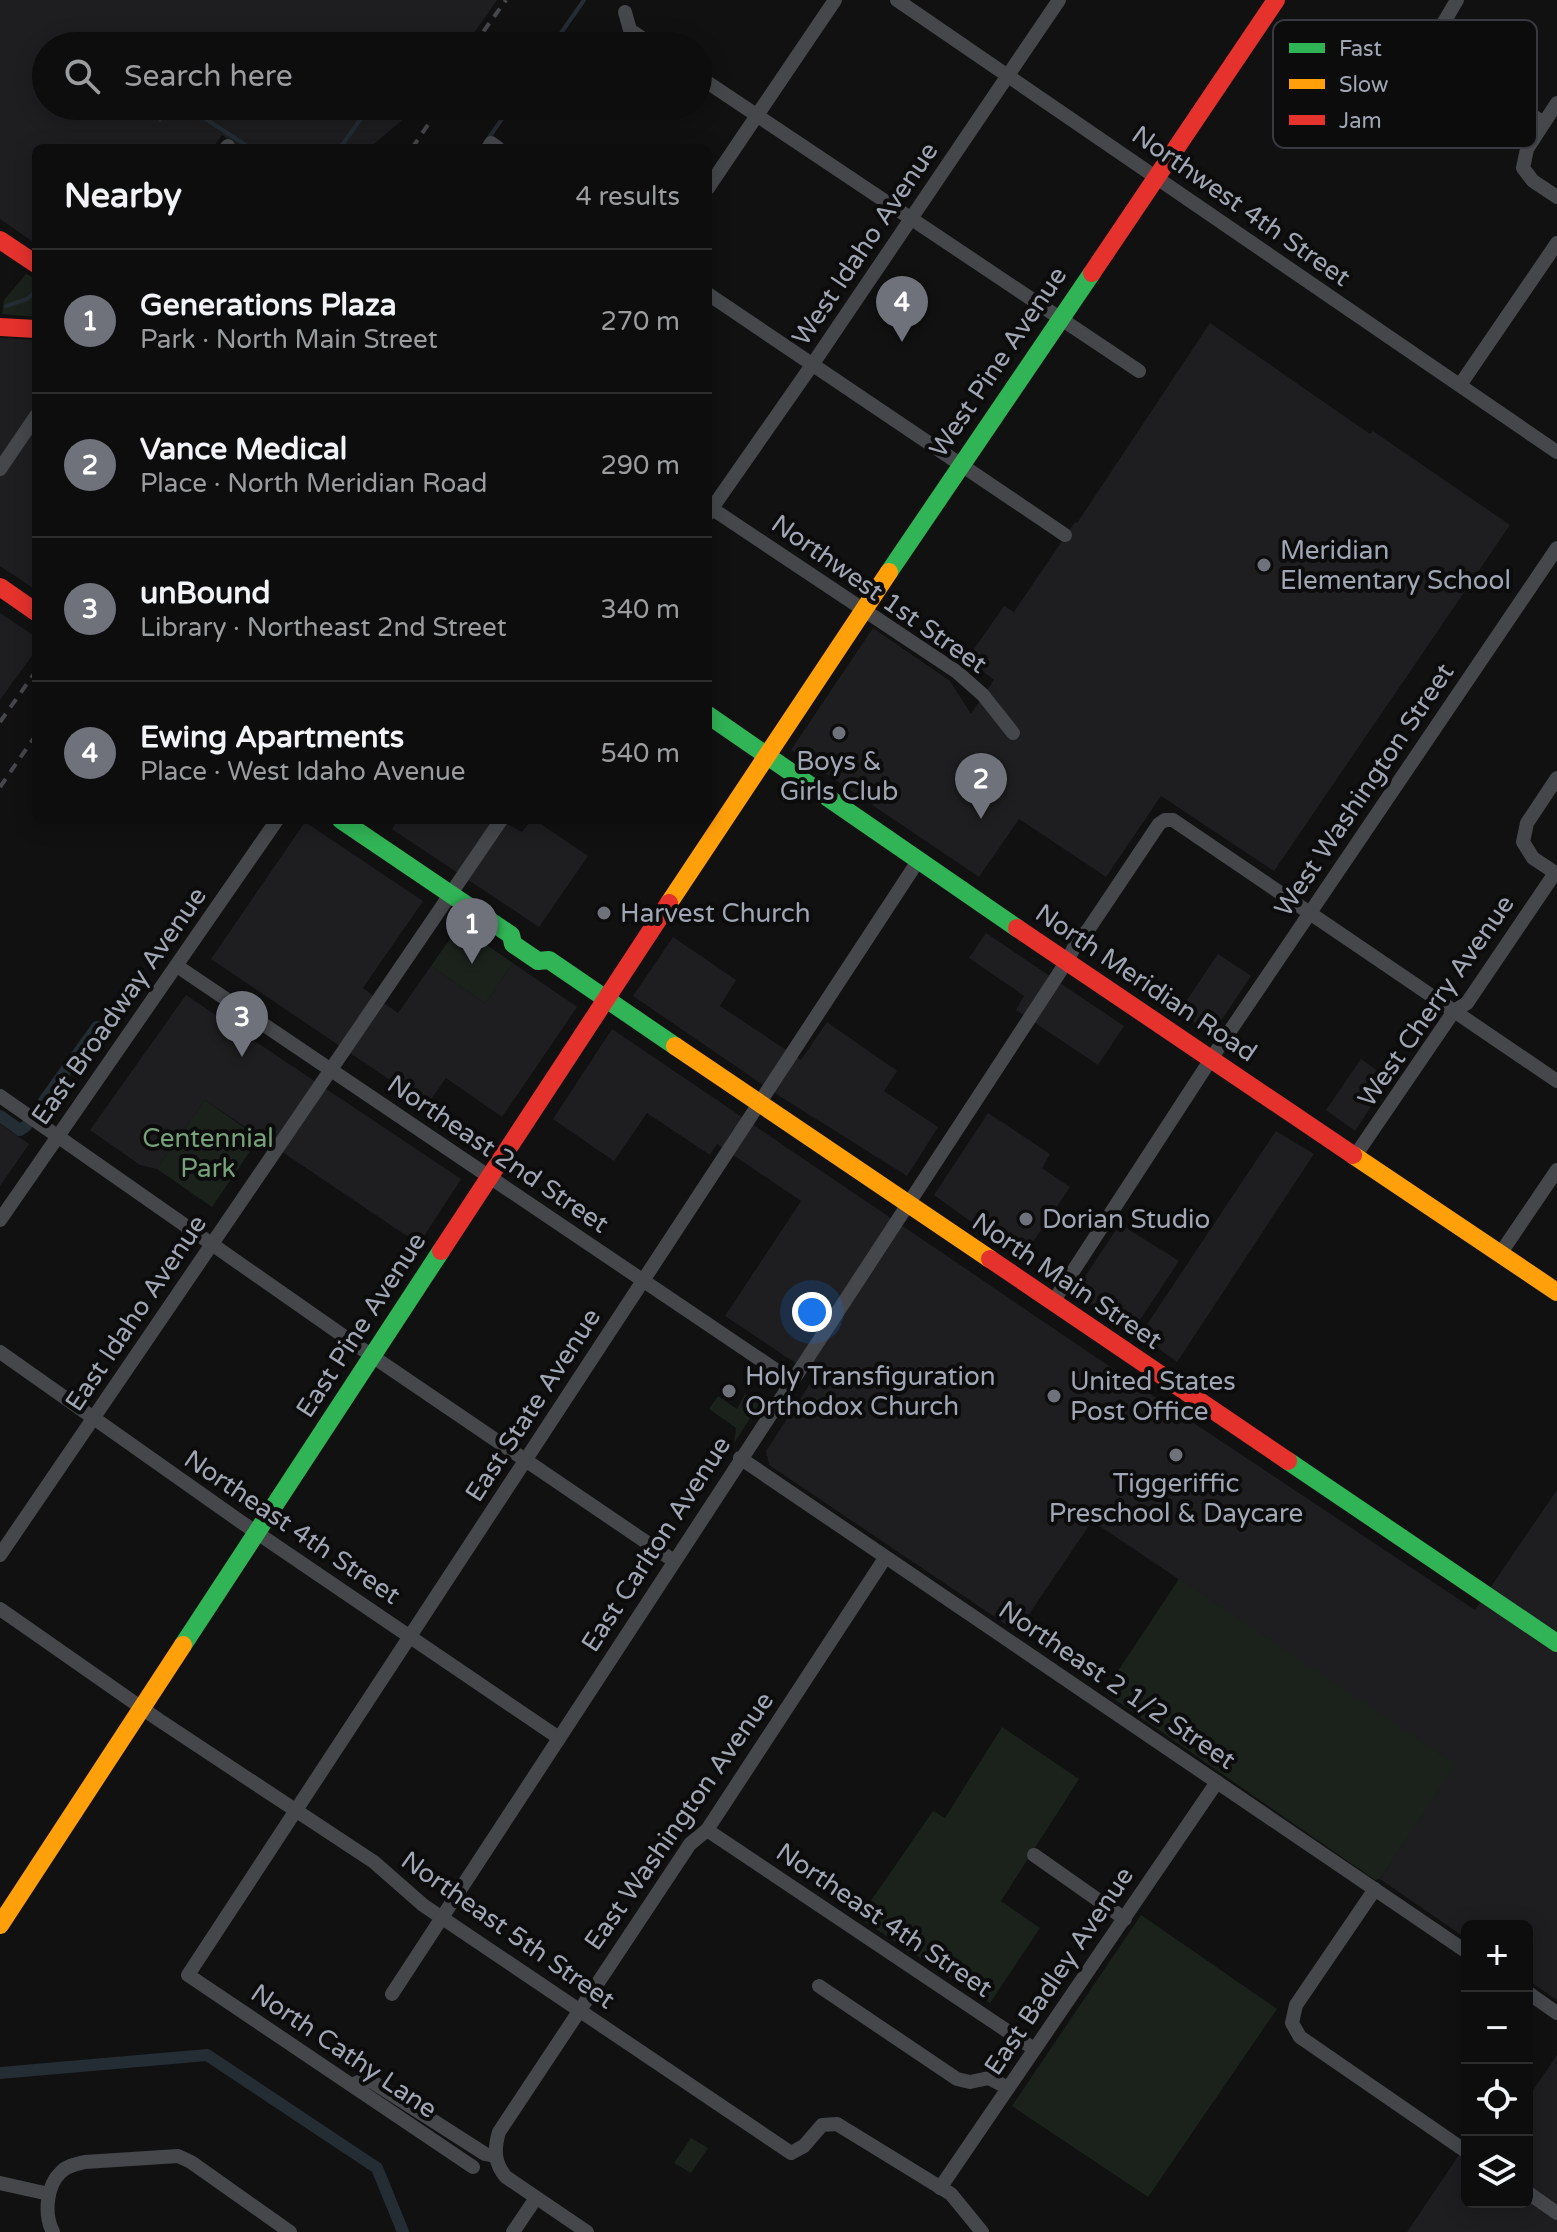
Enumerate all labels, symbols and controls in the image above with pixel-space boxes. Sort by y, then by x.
legend [1273,20,1537,148]
search box [32,32,712,120]
text: Fast [1339,36,1382,62]
icon: search [60,54,104,98]
text: Search here [124,58,293,95]
text: Slow [1339,72,1389,98]
text: Jam [1339,108,1382,134]
street label: Northwest 4th Street [1126,119,1356,293]
street label: West Idaho Avenue [785,137,945,351]
text: Nearby [64,176,182,217]
text: 4 results [575,181,680,212]
street label: West Pine Avenue [923,261,1073,463]
pin: 4 [876,276,928,342]
text: Generations Plaza [140,287,397,324]
text: 1 [82,306,98,337]
text: 270 m [600,306,680,337]
text: Park · North Main Street [140,324,438,355]
text: Vance Medical [140,431,347,468]
text: 2 [82,450,98,481]
text: 290 m [600,450,680,481]
text: Place · North Meridian Road [140,468,487,499]
street label: Northwest 1st Street [765,508,993,680]
place label: Meridian Elementary School [1280,535,1511,596]
marker: Meridian Elementary School [1255,556,1273,574]
text: unBound [140,575,270,612]
text: 3 [82,594,98,625]
text: 340 m [600,594,680,625]
text: Library · Northeast 2nd Street [140,612,507,643]
street label: West Washington Street [1268,658,1460,922]
text: Ewing Apartments [140,719,404,756]
marker: Boys & Girls Club [830,724,848,742]
text: 4 [82,738,98,769]
text: 540 m [600,738,680,769]
place label: Boys & Girls Club [780,746,898,807]
pin: 2 [955,753,1007,819]
text: Place · West Idaho Avenue [140,756,466,787]
street label: East Broadway Avenue [25,881,213,1131]
street label: West Cherry Avenue [1351,889,1521,1113]
street label: North Meridian Road [1029,897,1263,1069]
pin: 1 [446,898,498,964]
place label: Harvest Church [620,898,810,929]
marker: Harvest Church [595,904,613,922]
pin: 3 [216,991,268,1057]
street label: Northeast 2nd Street [382,1068,615,1240]
park label: Centennial Park [142,1123,274,1184]
place label: Dorian Studio [1042,1204,1210,1235]
street label: North Main Street [966,1206,1168,1356]
street label: East Idaho Avenue [59,1209,213,1417]
marker: Dorian Studio [1017,1210,1035,1228]
street label: East Pine Avenue [290,1227,432,1423]
your location [792,1292,832,1332]
street label: East State Avenue [459,1303,607,1507]
place label: Holy Transfiguration Orthodox Church [745,1361,996,1422]
place label: United States Post Office [1070,1366,1236,1427]
marker: Holy Transfiguration Orthodox Church [720,1382,738,1400]
marker: United States Post Office [1045,1387,1063,1405]
street label: East Carlton Avenue [575,1431,737,1657]
street label: Northeast 4th Street [178,1443,406,1611]
marker: Tiggeriffic Preschool & Daycare [1167,1446,1185,1464]
place label: Tiggeriffic Preschool & Daycare [1049,1468,1303,1529]
street label: Northeast 2 1/2 Street [993,1594,1241,1776]
street label: East Washington Avenue [578,1686,780,1956]
street label: Northeast 4th Street [770,1836,998,2004]
street label: Northeast 5th Street [395,1845,621,2015]
street label: East Badley Avenue [978,1861,1140,2081]
map controls [1461,1920,1533,2208]
button: + [1461,1920,1533,1992]
street label: North Cathy Lane [245,1977,443,2125]
button: − [1461,1992,1533,2064]
button: locate [1461,2064,1533,2136]
button: layers [1461,2136,1533,2208]

